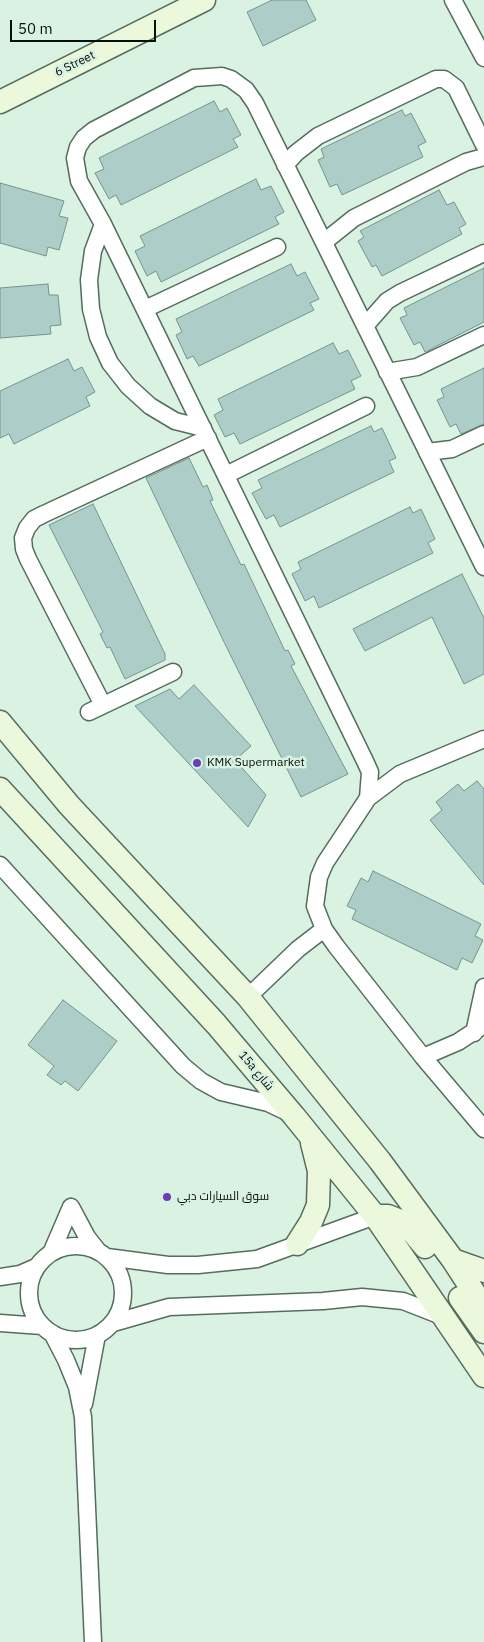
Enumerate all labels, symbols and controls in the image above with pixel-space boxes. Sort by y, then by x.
scale bar [12,10,159,42]
text: 50 m [18,19,53,38]
street label: 6 Street [53,48,97,80]
place label: KMK Supermarket [207,756,305,770]
marker: KMK Supermarket [191,757,203,769]
street label: 15a شارع [235,1048,277,1094]
place label: سوق السيارات دبي [177,1190,269,1204]
marker: سوق السيارات دبي [161,1191,173,1203]

